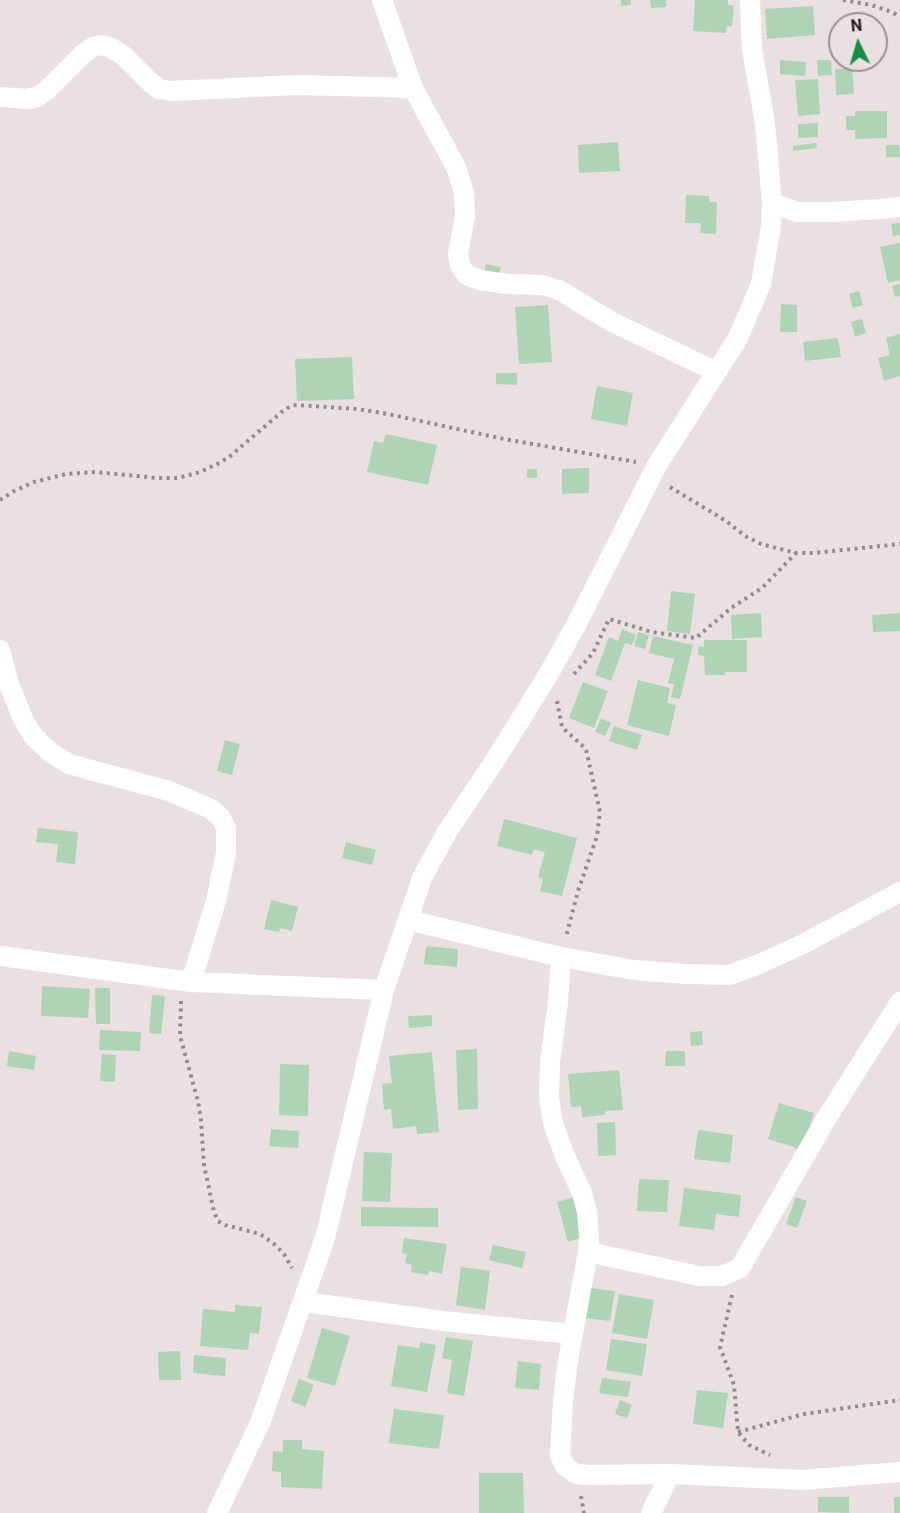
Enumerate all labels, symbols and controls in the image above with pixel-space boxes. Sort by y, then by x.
north arrow [828,12,888,72]
text: N [850,16,863,36]

